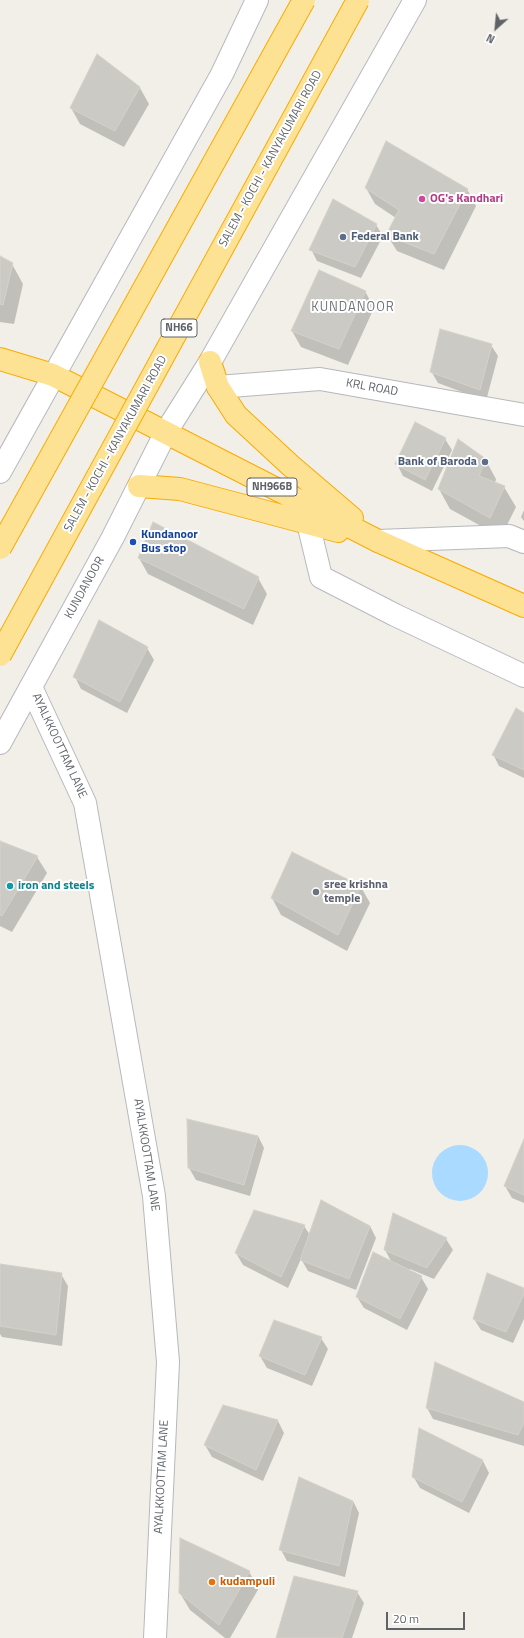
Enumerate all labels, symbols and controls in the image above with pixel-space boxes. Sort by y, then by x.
north arrow [476,8,516,48]
text: N [484,30,498,48]
street label: SALEM - KOCHI - KANYAKUMARI ROAD [216,68,326,250]
place label: OG's Kandhari [430,192,503,206]
marker: OG's Kandhari [417,194,427,204]
place label: Federal Bank [351,230,419,244]
marker: Federal Bank [338,232,348,242]
district label: KUNDANOOR [311,300,395,316]
road number: NH66 [161,319,197,337]
street label: SALEM - KOCHI - KANYAKUMARI ROAD [61,353,171,535]
street label: KRL ROAD [345,376,399,400]
place label: Bank of Baroda [398,455,477,469]
marker: Bank of Baroda [480,457,490,467]
road number: NH966B [247,478,297,496]
place label: Kundanoor Bus stop [141,528,198,556]
marker: Kundanoor Bus stop [128,537,138,547]
street label: KUNDANOOR [62,554,108,622]
street label: AYALKKOOTTAM LANE [28,691,90,801]
place label: sree krishna temple [324,878,388,906]
place label: iron and steels [18,879,94,893]
marker: iron and steels [5,881,15,891]
marker: sree krishna temple [311,887,321,897]
street label: AYALKKOOTTAM LANE [130,1098,162,1212]
street label: AYALKKOOTTAM LANE [152,1420,172,1534]
place label: kudampuli [220,1575,275,1589]
marker: kudampuli [207,1577,217,1587]
scale bar [388,1604,467,1630]
text: 20 m [393,1609,419,1628]

